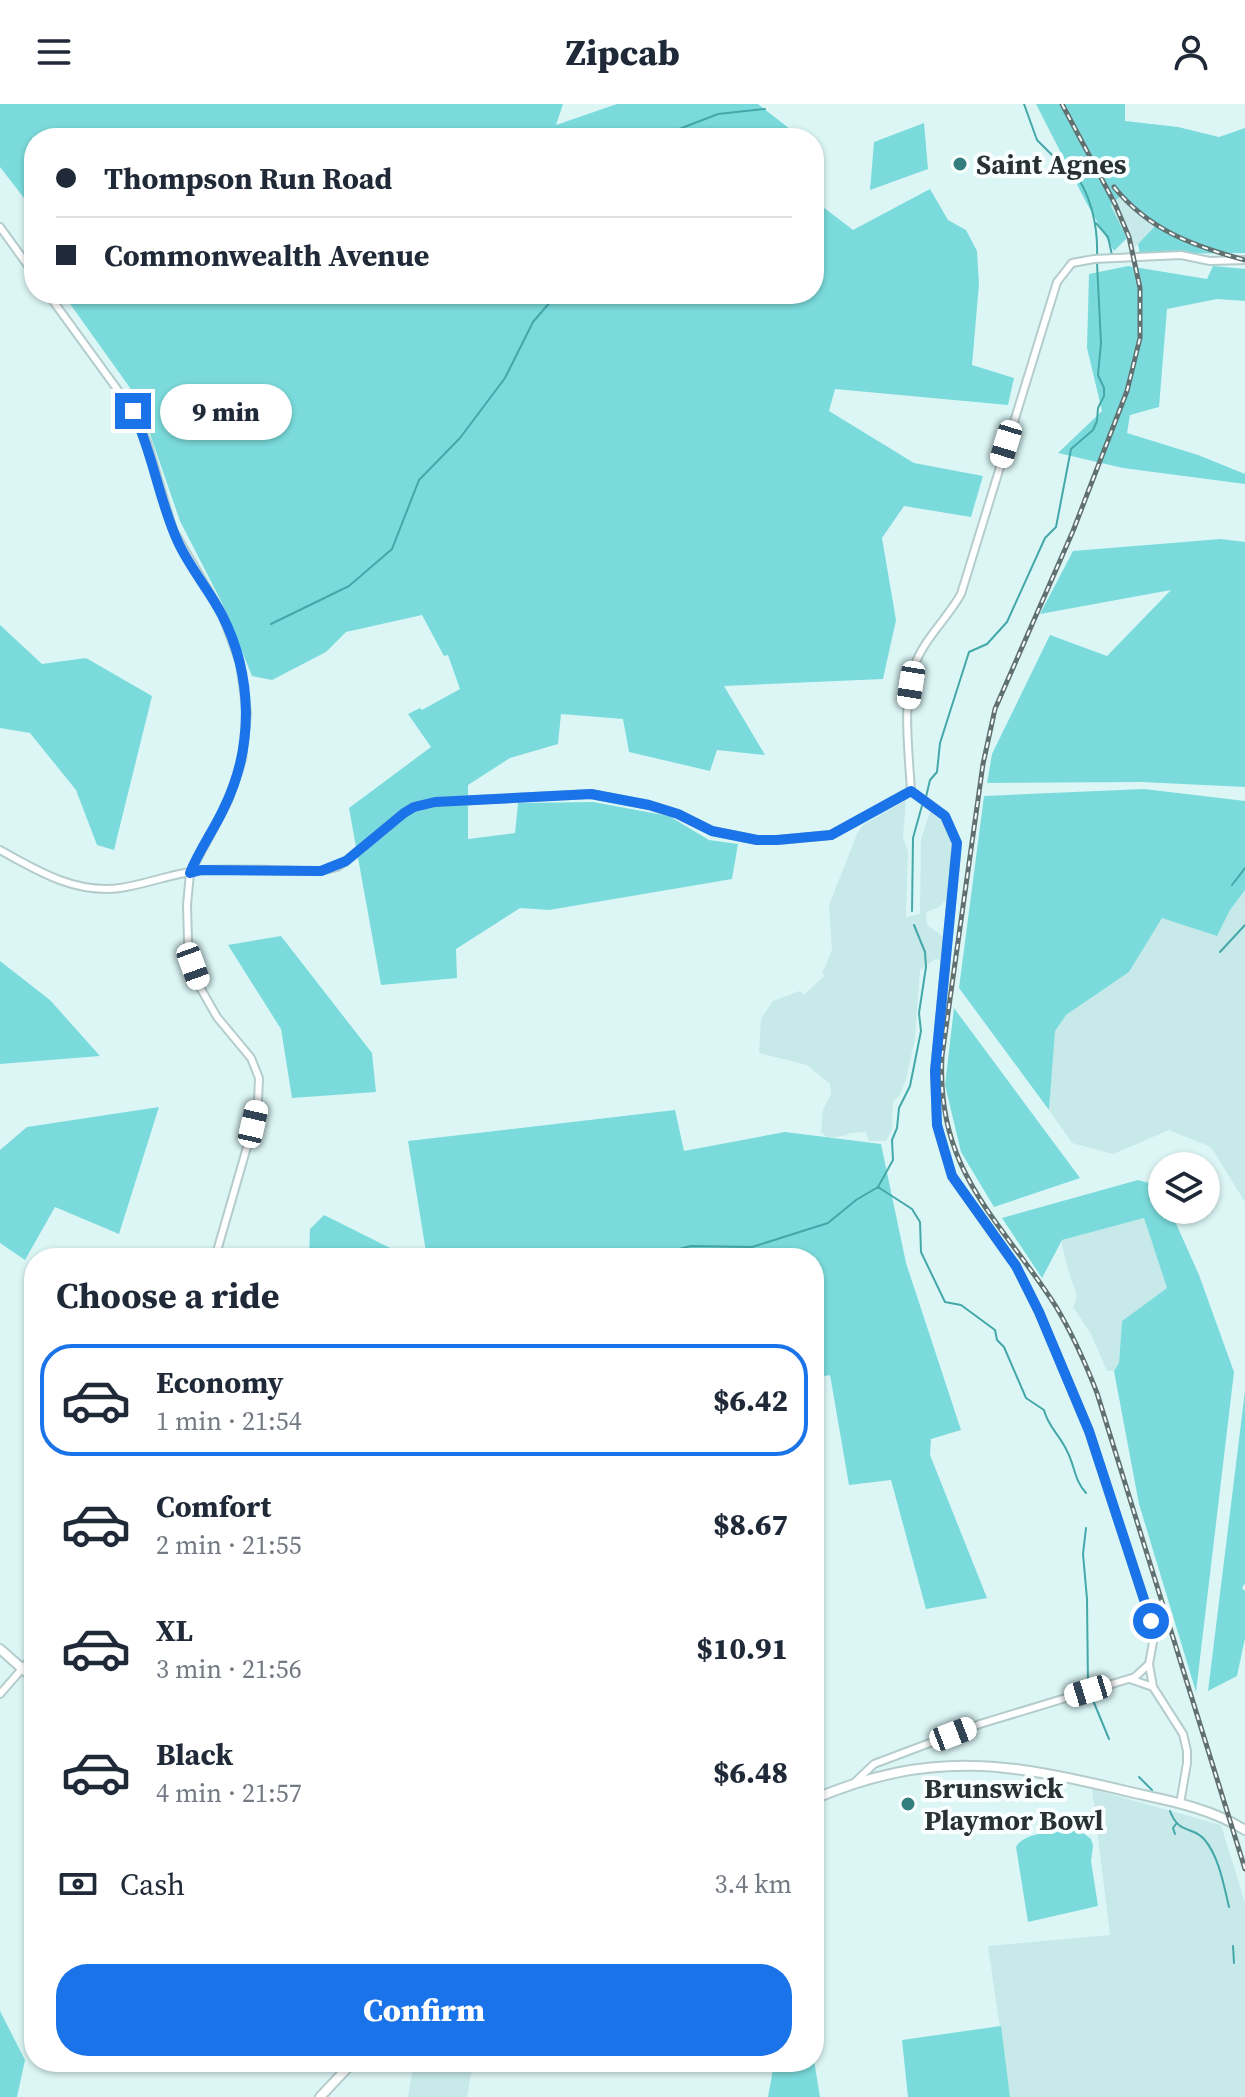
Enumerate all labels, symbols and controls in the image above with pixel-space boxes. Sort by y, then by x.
text: Zipcab [565,28,680,77]
icon: menu [32,30,76,74]
icon: person [1169,30,1213,74]
place label: Saint Agnes [976,145,1127,183]
marker: Saint Agnes [951,155,969,173]
text: Thompson Run Road [104,158,392,199]
text: Commonwealth Avenue [104,235,429,276]
callout: 9 min [161,383,293,439]
route end [115,393,151,429]
text: 9 min [192,394,260,430]
car [988,418,1024,470]
car [895,659,927,711]
car [174,939,212,993]
car [236,1098,270,1150]
map controls [1148,1152,1220,1224]
button: layers [1148,1152,1220,1224]
text: Choose a ride [56,1271,279,1320]
text: Economy [156,1362,284,1403]
icon: car [60,1364,132,1436]
text: $6.42 [713,1380,788,1421]
text: 1 min · 21:54 [156,1403,302,1439]
text: Comfort [156,1486,271,1527]
icon: car [60,1488,132,1560]
text: $8.67 [713,1504,788,1545]
text: 2 min · 21:55 [156,1527,302,1563]
route start [1133,1603,1169,1639]
text: XL [156,1610,193,1651]
icon: car [60,1612,132,1684]
text: $10.91 [696,1628,788,1669]
text: 3 min · 21:56 [156,1651,302,1687]
car [1062,1673,1114,1709]
car [926,1714,980,1754]
text: Black [156,1734,233,1775]
icon: car [60,1736,132,1808]
text: $6.48 [713,1752,788,1793]
place label: Brunswick Playmor Bowl [924,1769,1104,1839]
text: 4 min · 21:57 [156,1775,302,1811]
marker: Brunswick Playmor Bowl [899,1795,917,1813]
icon: cash [56,1862,100,1906]
text: Cash [120,1864,185,1905]
text: 3.4 km [714,1866,792,1902]
button: Confirm [56,1964,792,2056]

